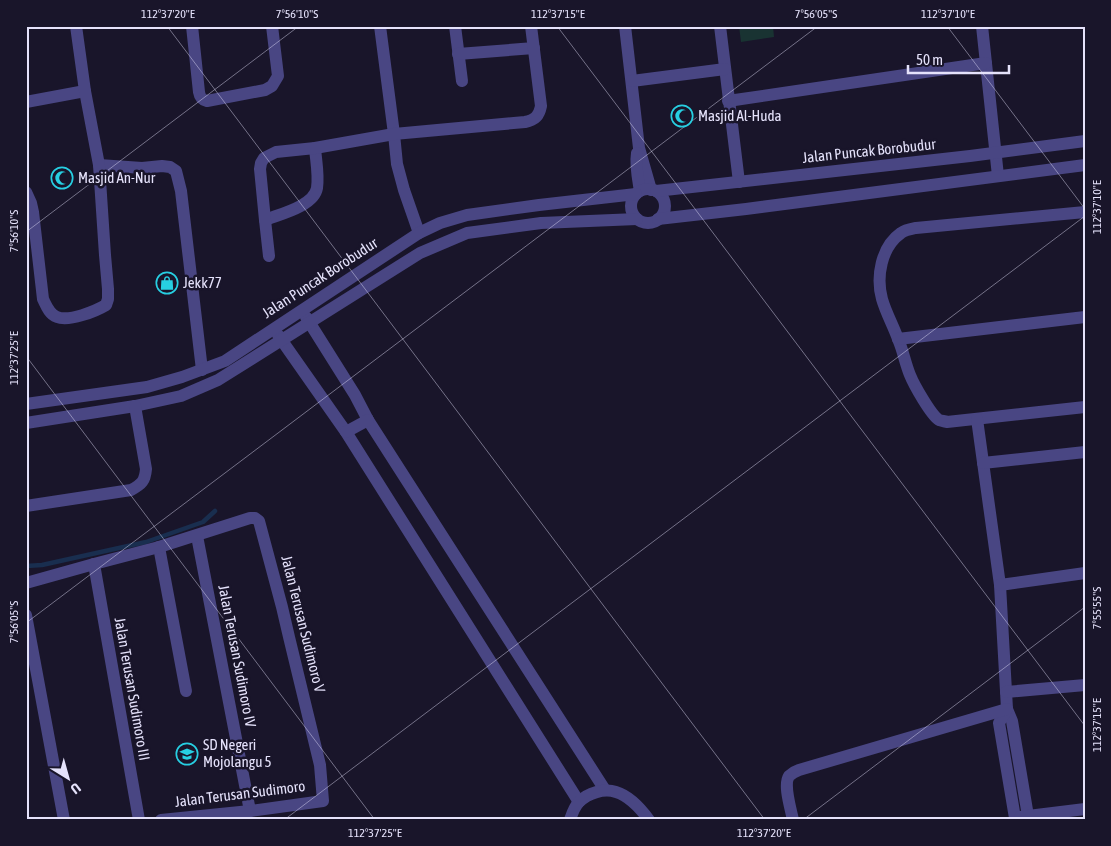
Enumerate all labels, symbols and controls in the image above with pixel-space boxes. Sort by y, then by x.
text: 112°37'20"E [141,7,195,21]
text: 7°56'10"S [276,7,318,21]
text: 112°37'15"E [531,7,585,21]
text: 7°56'05"S [795,7,837,21]
text: 112°37'10"E [921,7,975,21]
scale bar [908,42,1010,74]
text: 50 m [916,51,943,68]
mosque icon: Masjid Al-Huda [670,104,694,128]
place label: Masjid Al-Huda [698,107,782,124]
street label: Jalan Puncak Borobudur [801,135,937,166]
mosque icon: Masjid An-Nur [50,166,74,190]
place label: Masjid An-Nur [78,169,156,186]
text: 112°37'10"E [1090,180,1104,234]
text: 7°56'10"S [7,210,21,252]
street label: Jalan Puncak Borobudur [259,234,381,321]
shop icon: Jekk77 [155,271,179,295]
place label: Jekk77 [183,274,222,291]
text: 112°37'25"E [7,331,21,385]
street label: Jalan Terusan Sudimoro V [278,554,329,695]
street label: Jalan Terusan Sudimoro IV [215,583,260,729]
text: 7°55'55"S [1090,587,1104,629]
text: 7°56'05"S [7,601,21,643]
street label: Jalan Terusan Sudimoro III [112,616,153,762]
text: 112°37'15"E [1090,698,1104,752]
place label: SD Negeri Mojolangu 5 [203,736,272,770]
school or university icon: SD Negeri Mojolangu 5 [175,742,199,766]
north arrow [42,754,92,804]
street label: Jalan Terusan Sudimoro [174,777,306,810]
text: U [68,780,84,797]
text: 112°37'25"E [348,826,402,840]
text: 112°37'20"E [737,826,791,840]

